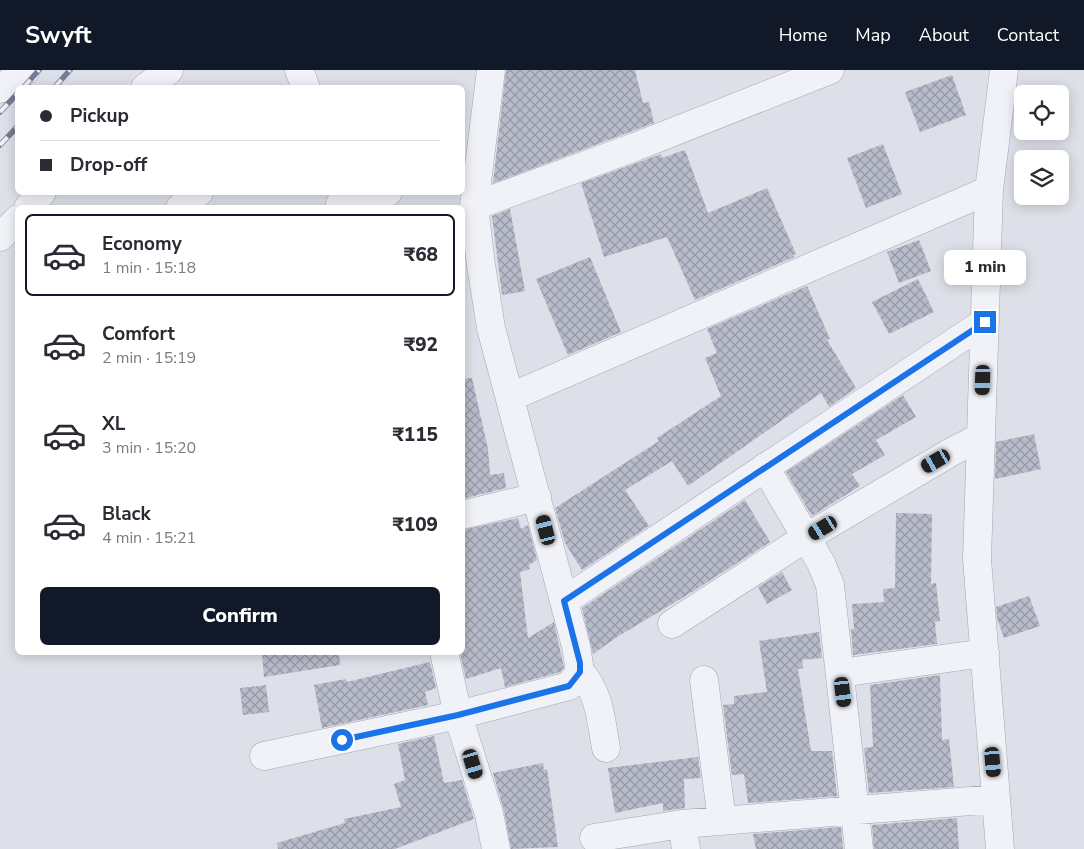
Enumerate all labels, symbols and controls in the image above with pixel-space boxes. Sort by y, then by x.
text: Swyft [25,19,91,51]
text: Home [779,23,827,47]
text: Map [855,23,891,47]
text: About [919,23,969,47]
text: Contact [997,23,1059,47]
map controls [1014,85,1069,205]
button: locate [1014,85,1069,140]
text: Pickup [70,103,129,129]
button: layers [1014,150,1069,205]
text: Drop-off [70,152,147,178]
text: Economy [102,231,182,257]
icon: car [42,233,87,278]
text: ₹68 [404,242,438,268]
callout: 1 min [944,250,1026,284]
text: 1 min [964,256,1006,278]
text: 1 min · 15:18 [102,257,196,279]
route end [974,311,996,333]
text: Comfort [102,321,175,347]
icon: car [42,323,87,368]
text: ₹92 [404,332,438,358]
text: 2 min · 15:19 [102,347,196,369]
car [974,365,991,395]
text: XL [102,411,125,437]
icon: car [42,413,87,458]
text: ₹115 [392,422,438,448]
text: 3 min · 15:20 [102,437,196,459]
car [919,447,952,475]
text: Black [102,501,151,527]
icon: car [42,503,87,548]
text: ₹109 [392,512,438,538]
car [535,514,556,546]
car [806,514,839,542]
text: 4 min · 15:21 [102,527,196,549]
button: Confirm [40,587,440,645]
car [833,676,852,708]
route start [331,729,353,751]
car [984,746,1001,778]
car [461,747,484,781]

